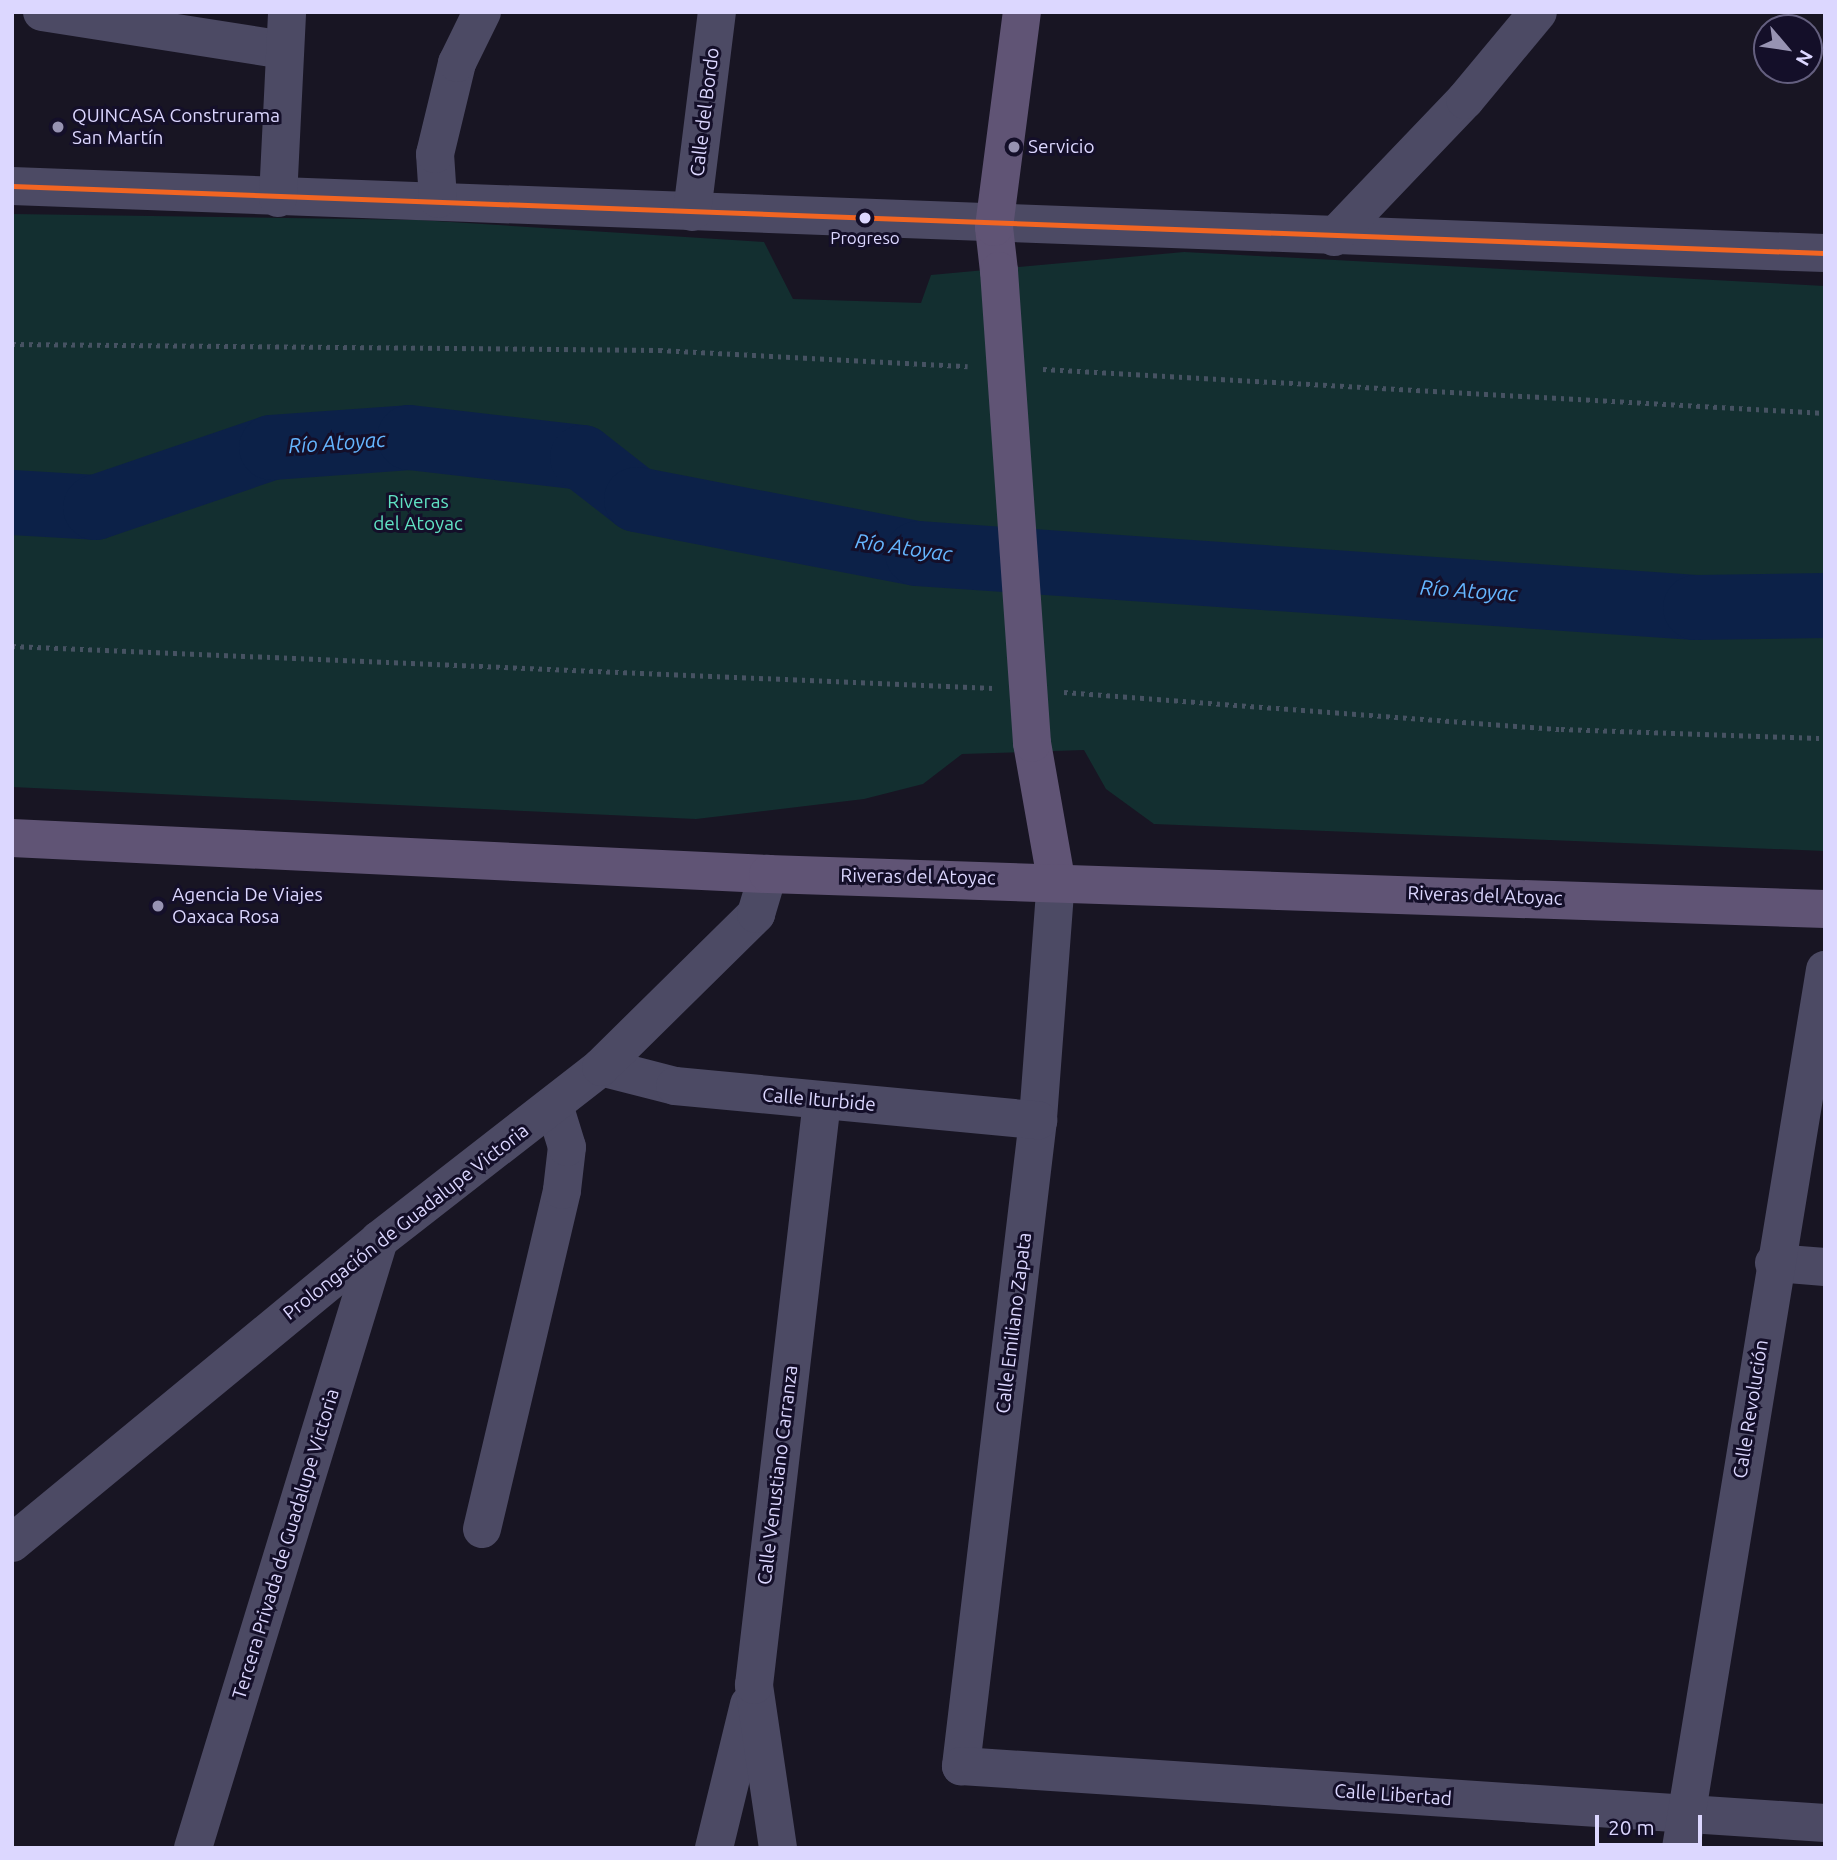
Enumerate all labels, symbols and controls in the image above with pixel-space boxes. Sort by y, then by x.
north arrow [1753,14,1823,84]
street label: Calle del Bordo [686,46,724,178]
text: N [1792,47,1818,70]
place label: QUINCASA Construrama San Martín [72,105,280,149]
marker: QUINCASA Construrama San Martín [50,119,66,135]
place label: Servicio [1028,136,1095,158]
marker: Servicio [1006,139,1022,155]
marker: Progreso [858,211,872,225]
place label: Progreso [830,228,900,248]
water label: Río Atoyac [287,426,387,458]
park label: Riveras del Atoyac [373,491,463,535]
water label: Río Atoyac [854,528,954,566]
water label: Río Atoyac [1419,574,1519,606]
street label: Riveras del Atoyac [840,864,996,890]
street label: Riveras del Atoyac [1407,882,1563,910]
place label: Agencia De Viajes Oaxaca Rosa [172,884,323,928]
marker: Agencia De Viajes Oaxaca Rosa [150,898,166,914]
street label: Calle Iturbide [761,1084,877,1116]
street label: Prolongación de Guadalupe Victoria [279,1119,533,1325]
street label: Calle Emiliano Zapata [992,1231,1036,1415]
street label: Calle Revolución [1729,1338,1773,1480]
street label: Calle Venustiano Carranza [753,1364,803,1586]
street label: Tercera Privada de Guadalupe Victoria [228,1386,344,1702]
street label: Calle Libertad [1334,1780,1452,1810]
scale bar [1599,1800,1706,1844]
text: 20 m [1608,1815,1655,1839]

